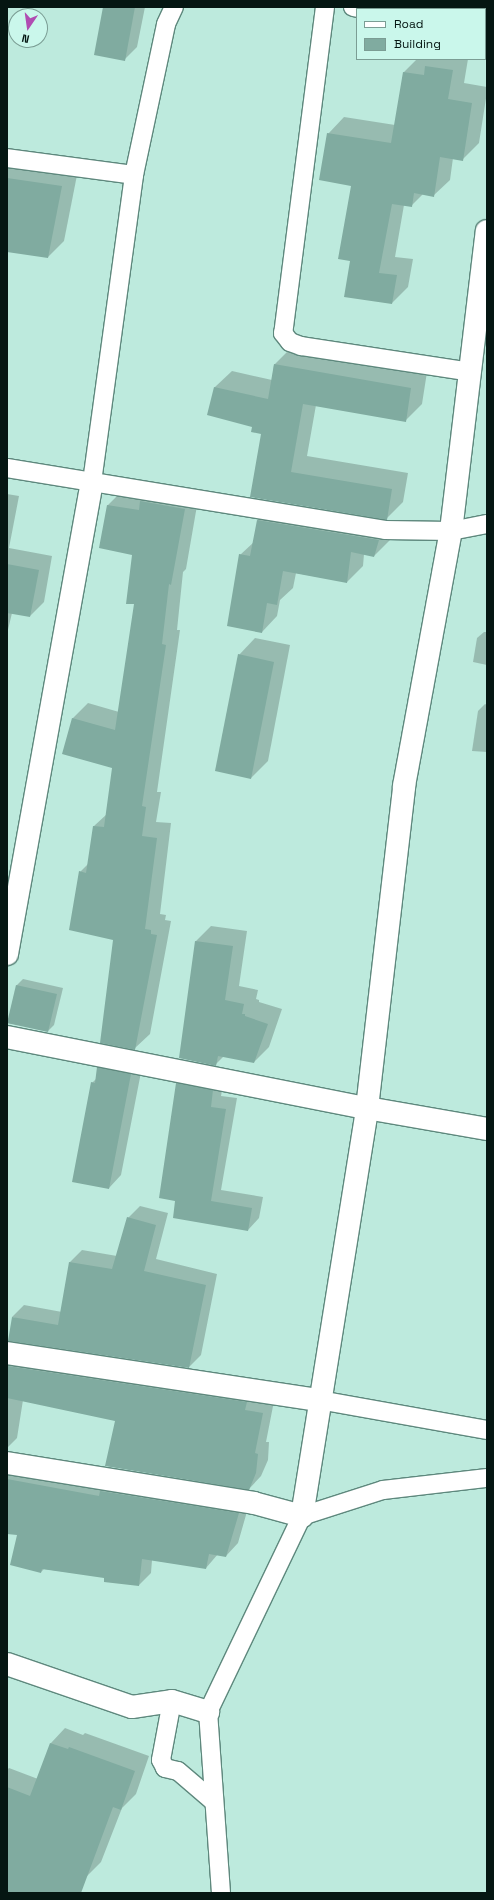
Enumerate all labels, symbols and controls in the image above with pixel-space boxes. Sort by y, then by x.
north arrow [8,8,48,48]
legend [356,8,486,60]
text: Road [394,16,423,32]
text: N [20,31,31,46]
text: Building [394,36,441,52]

